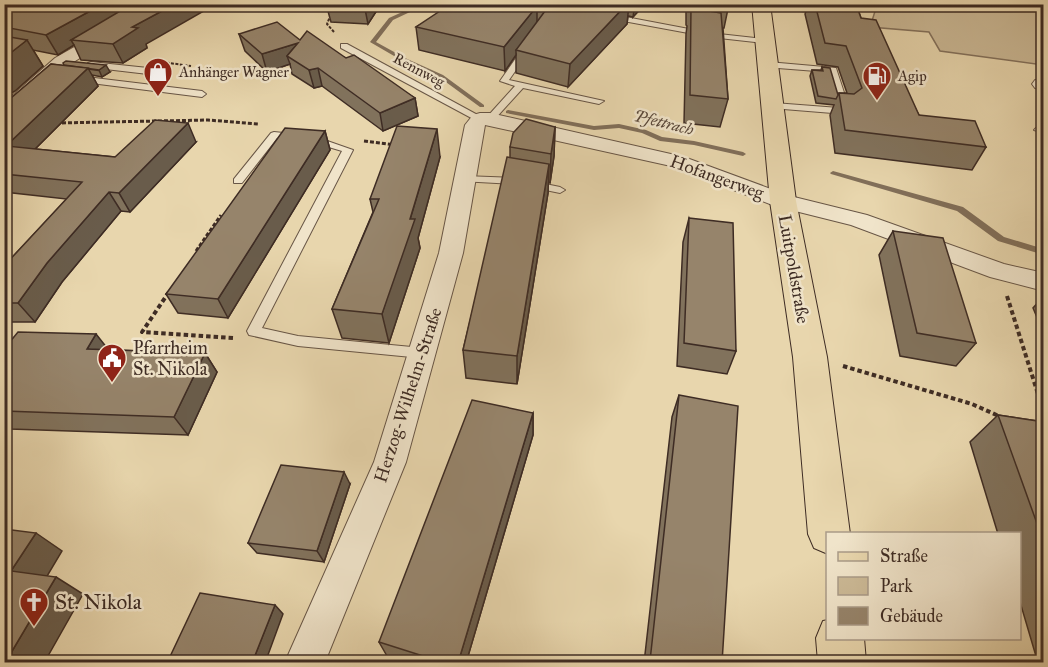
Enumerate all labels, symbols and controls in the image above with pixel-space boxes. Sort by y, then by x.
street label: Rennweg [390,49,449,91]
shop icon: Anhänger Wagner [142,56,174,98]
fuel station icon: Agip [861,60,893,102]
place label: Anhänger Wagner [178,63,289,81]
place label: Agip [897,67,927,85]
water label: Pfettrach [632,106,696,139]
street label: Hofangerweg [667,150,767,205]
street label: Luitpoldstraße [774,213,814,325]
street label: Herzog-Wilhelm-Straße [369,305,448,486]
place label: Pfarrheim St. Nikola [133,337,208,380]
public building icon: Pfarrheim St. Nikola [96,342,128,384]
legend [826,532,1021,640]
text: Straße [880,545,928,567]
text: Park [880,575,913,597]
church icon: St. Nikola [18,586,50,628]
place label: St. Nikola [55,589,142,615]
text: Gebäude [880,605,943,627]

